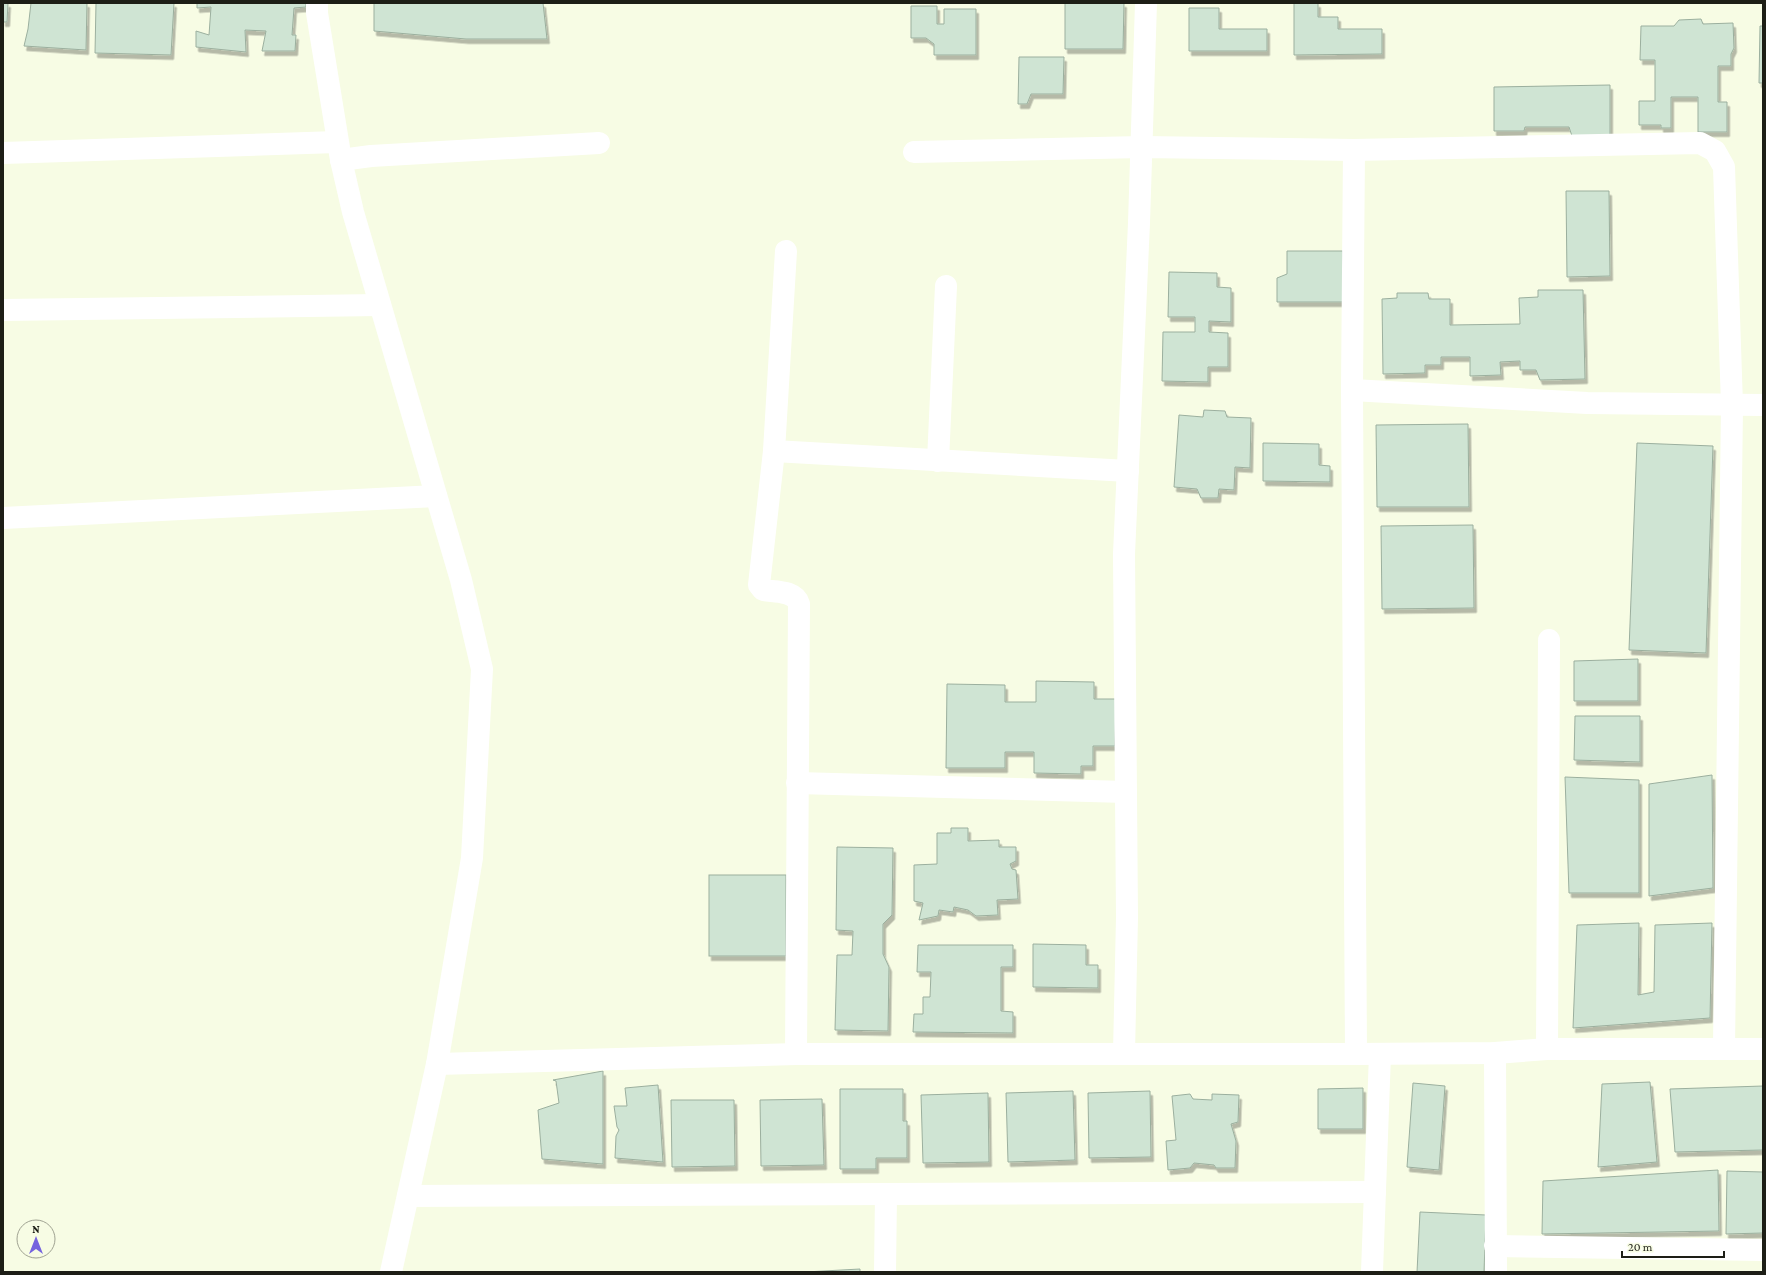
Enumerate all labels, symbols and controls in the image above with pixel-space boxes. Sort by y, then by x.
north arrow [16,1219,56,1259]
text: N [32,1223,40,1235]
scale bar [1622,1233,1724,1259]
text: 20 m [1628,1240,1653,1254]

